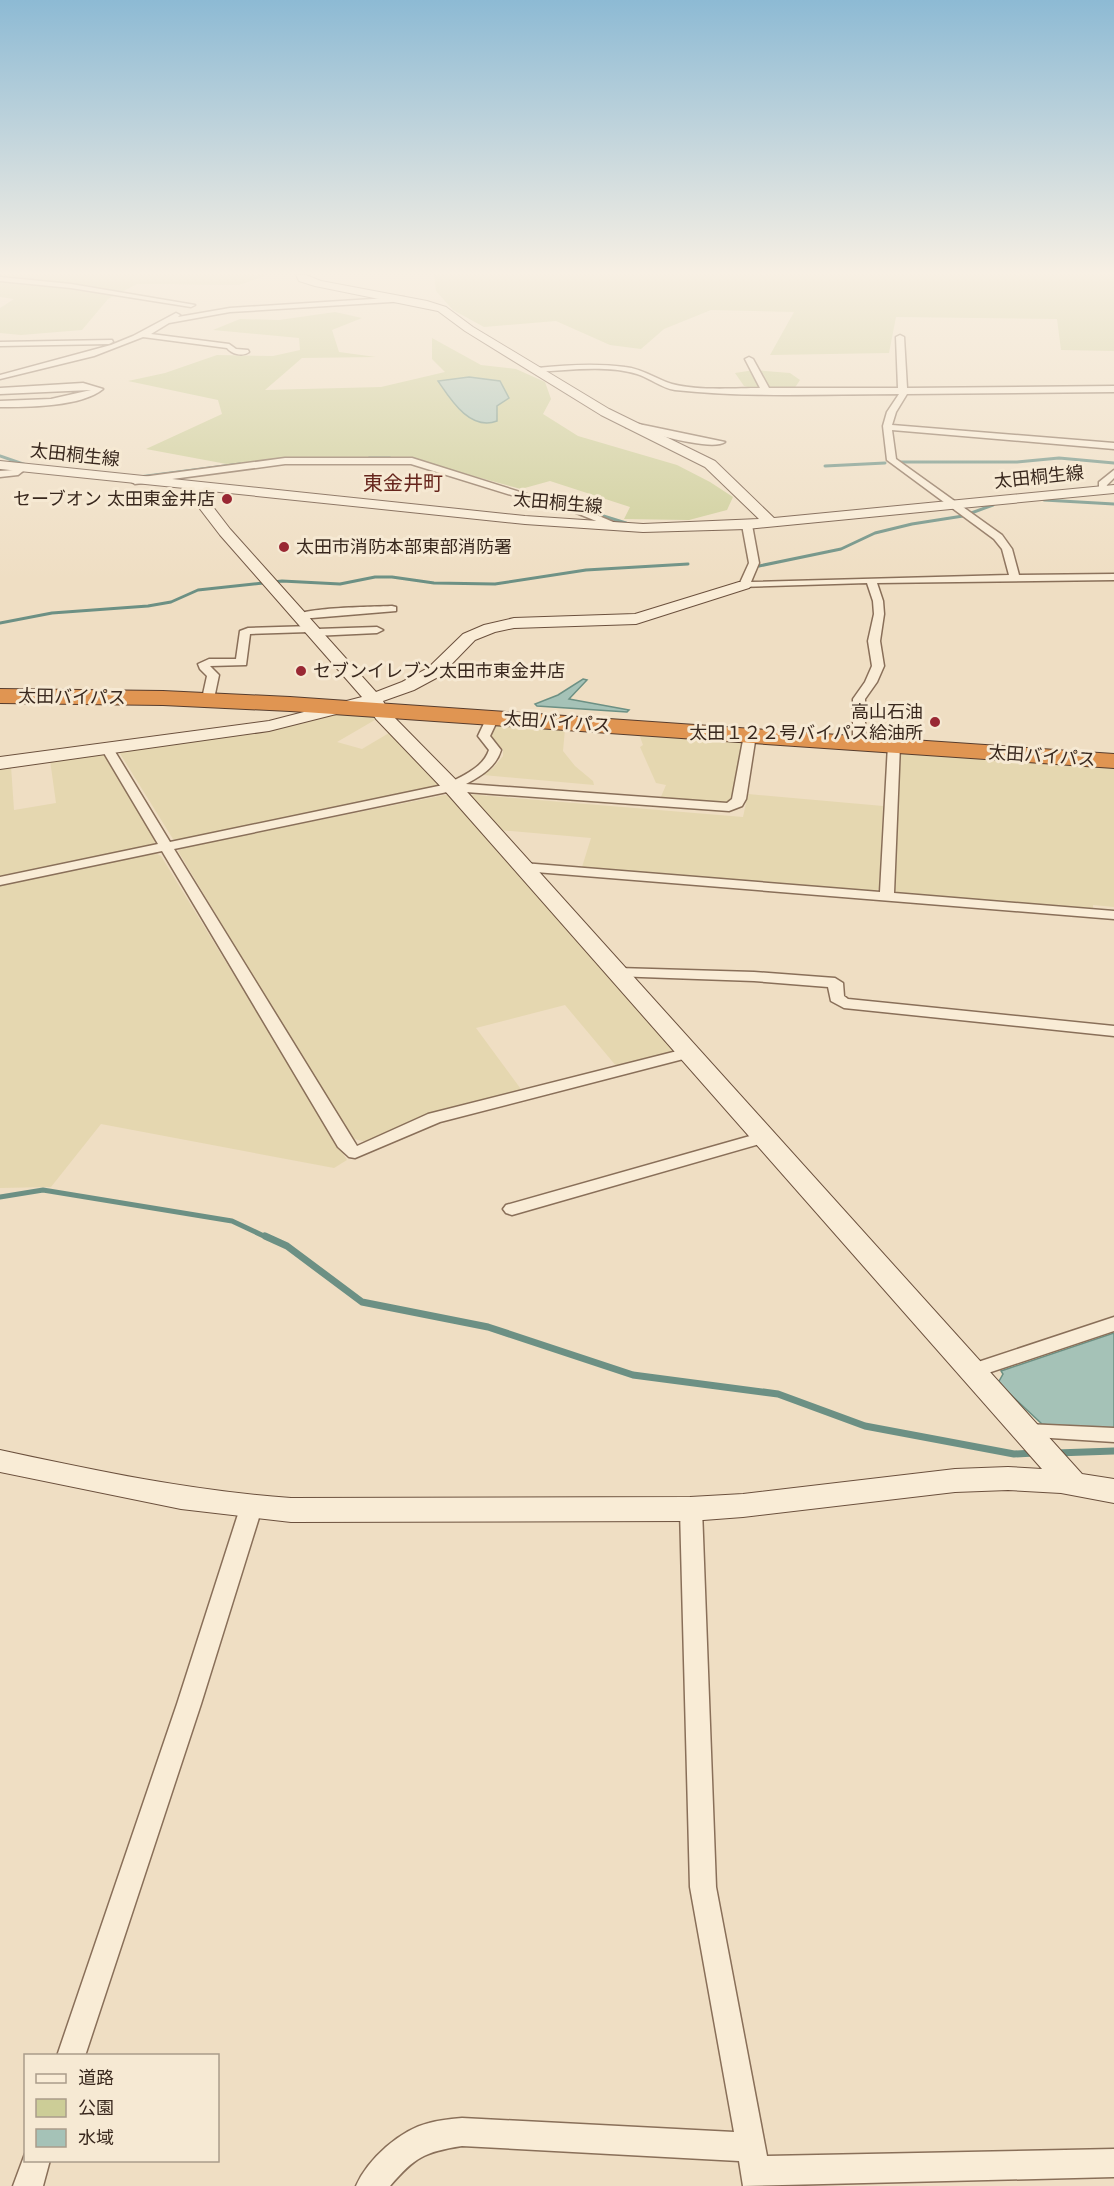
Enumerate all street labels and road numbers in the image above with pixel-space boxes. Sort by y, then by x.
street label: 太田桐生線 [29,439,121,471]
street label: 太田桐生線 [993,461,1085,493]
street label: 太田桐生線 [512,488,604,518]
street label: 太田バイパス [18,685,126,709]
street label: 太田バイパス [503,707,611,737]
street label: 太田バイパス [988,741,1096,771]

